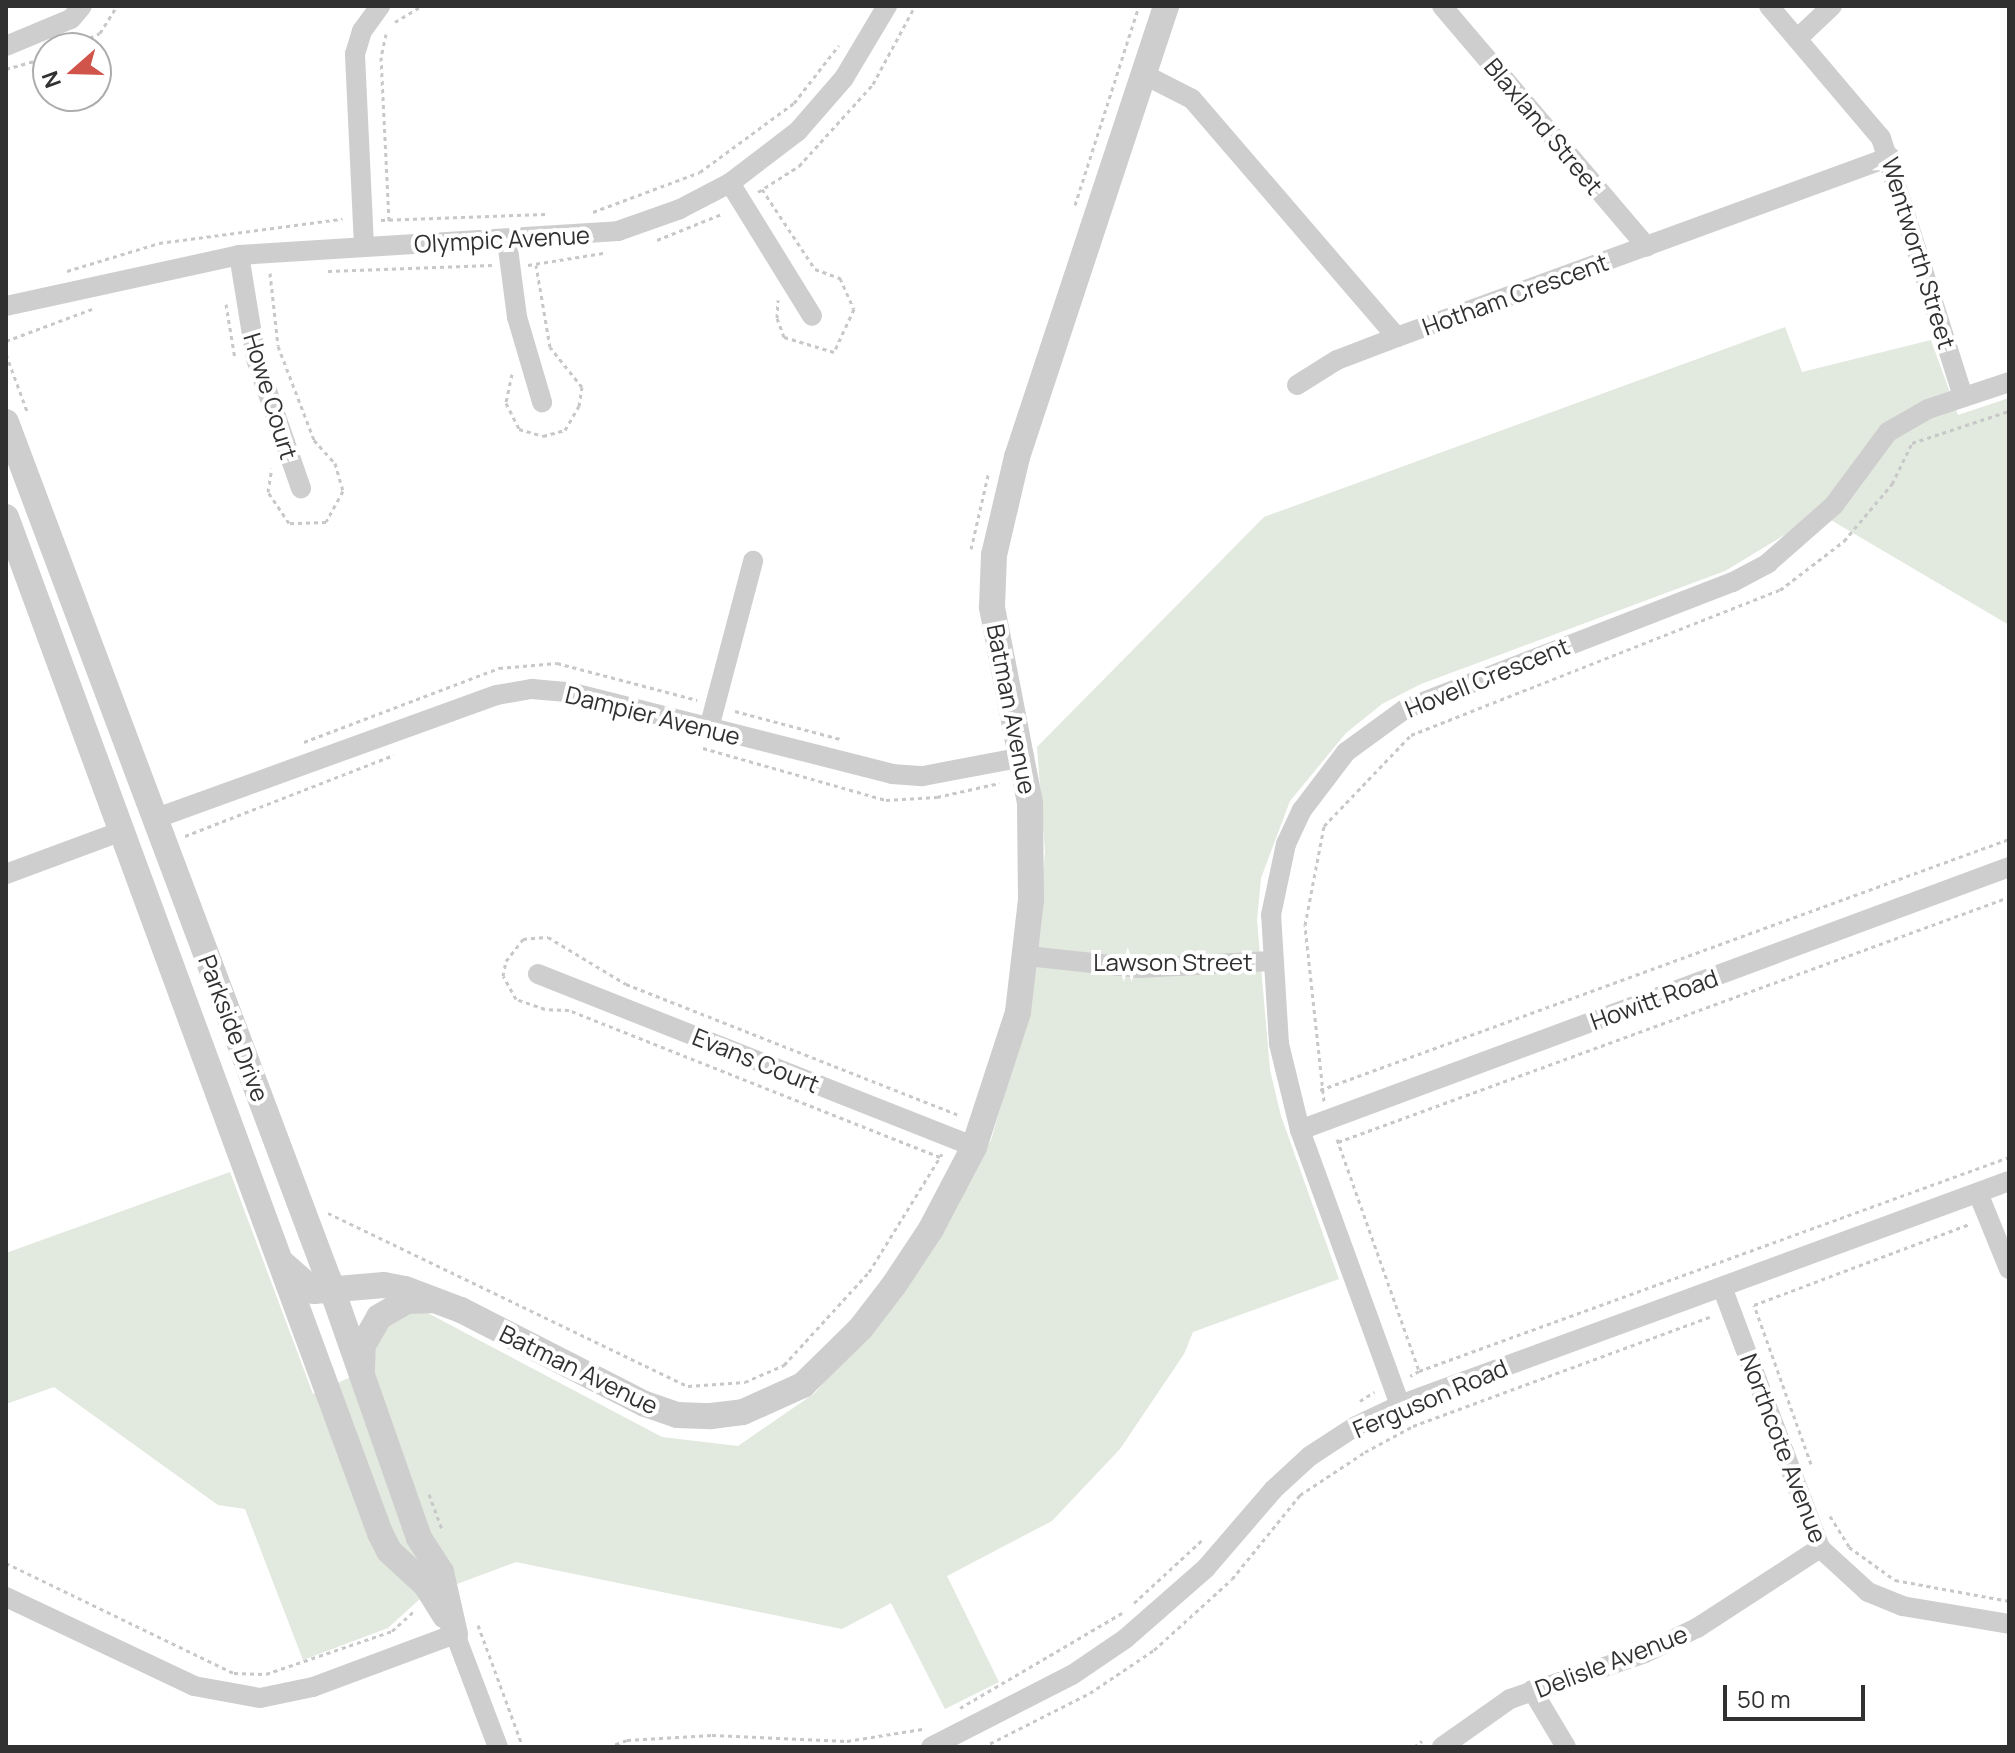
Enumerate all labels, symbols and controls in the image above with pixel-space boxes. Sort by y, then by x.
north arrow [32,32,112,112]
street label: Blaxland Street [1479,52,1609,200]
text: N [35,67,68,92]
street label: Wentworth Street [1876,154,1962,352]
street label: Olympic Avenue [413,220,591,258]
street label: Hotham Crescent [1418,247,1612,341]
street label: Howe Court [238,329,304,463]
street label: Batman Avenue [981,622,1043,796]
street label: Hovell Crescent [1401,631,1573,723]
street label: Dampier Avenue [563,679,743,751]
street label: Lawson Street [1093,948,1253,976]
street label: Parkside Drive [193,951,275,1105]
street label: Howitt Road [1586,963,1722,1035]
street label: Evans Court [688,1022,824,1098]
street label: Batman Avenue [495,1318,663,1420]
street label: Northcote Avenue [1735,1349,1833,1547]
street label: Ferguson Road [1348,1352,1512,1444]
street label: Delisle Avenue [1531,1619,1691,1703]
scale bar [1727,1669,1869,1719]
text: 50 m [1737,1682,1791,1715]

